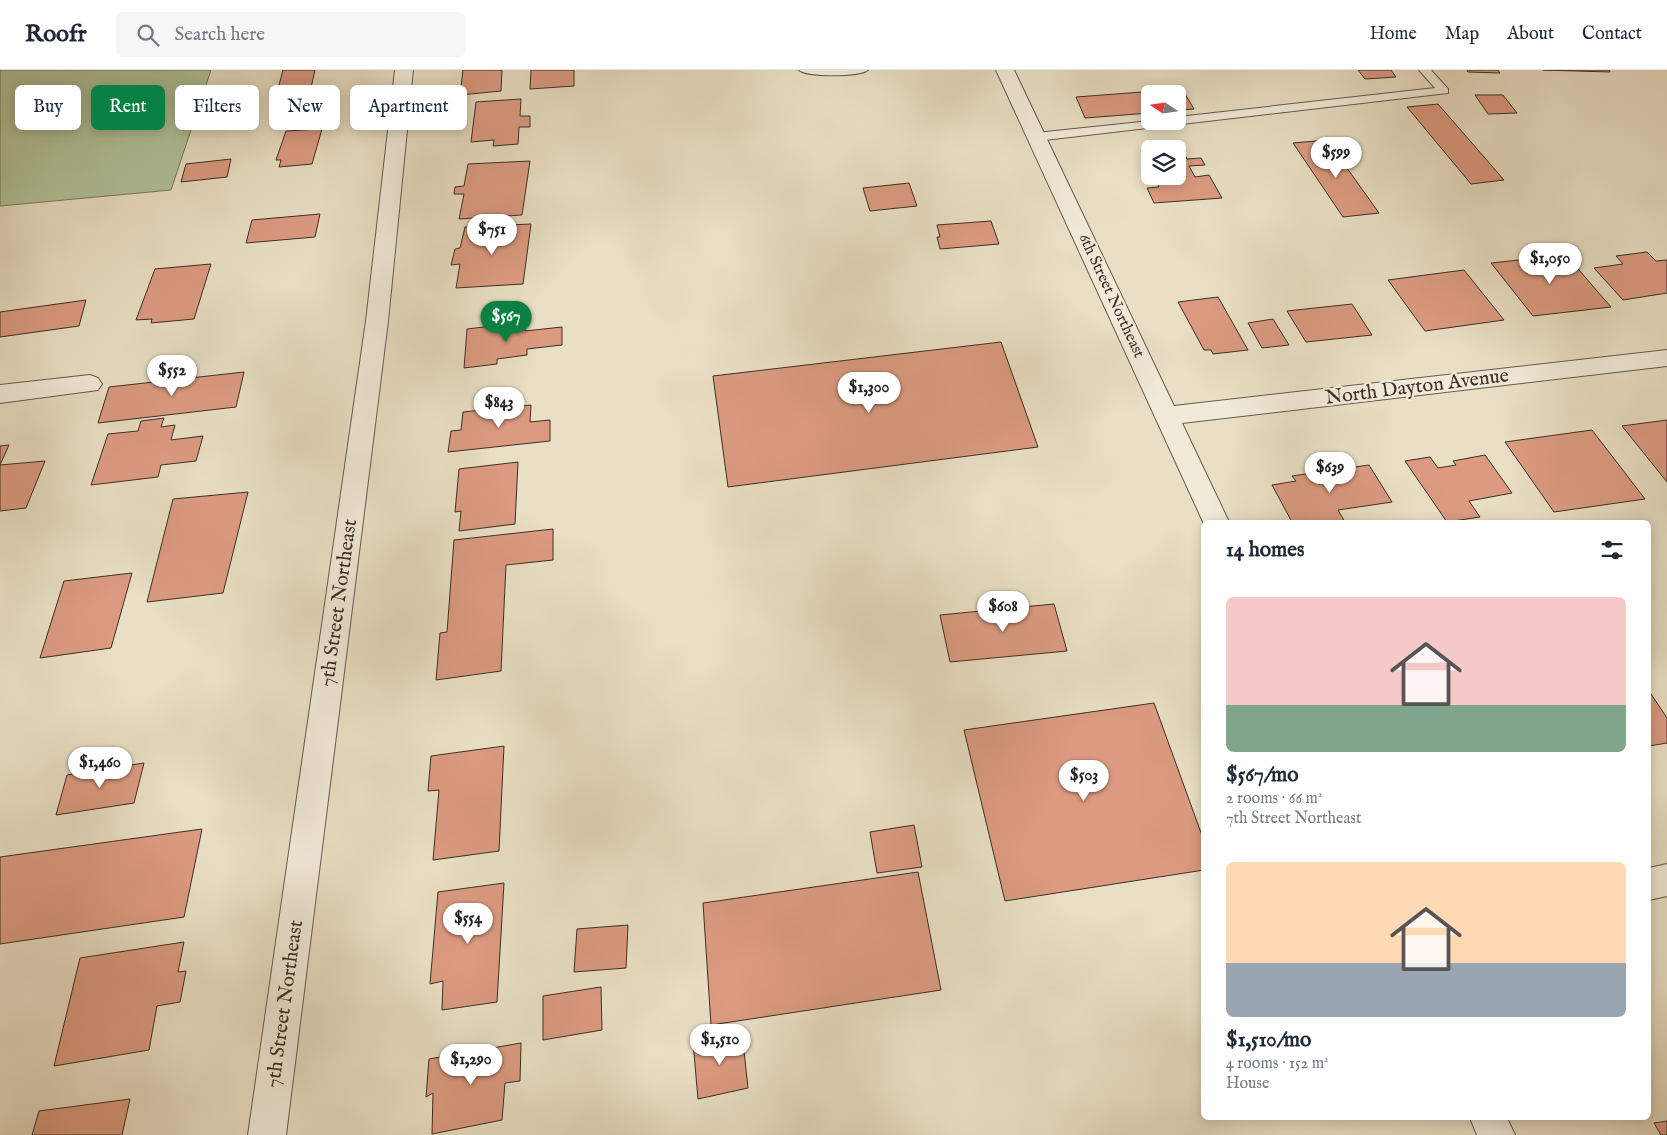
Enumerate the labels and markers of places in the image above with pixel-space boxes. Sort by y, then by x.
pin: $599 [1306,136,1366,179]
pin: $751 [462,214,522,256]
pin: $1,050 [1509,242,1591,285]
pin: $567 [476,300,536,343]
pin: $552 [142,354,202,397]
pin: $1,300 [828,372,910,414]
pin: $843 [469,386,529,429]
pin: $639 [1300,452,1360,494]
pin: $608 [973,590,1033,633]
pin: $1,460 [59,746,141,789]
pin: $503 [1054,760,1114,802]
pin: $554 [438,902,498,945]
pin: $1,510 [679,1024,761,1066]
pin: $1,290 [430,1044,512,1086]

